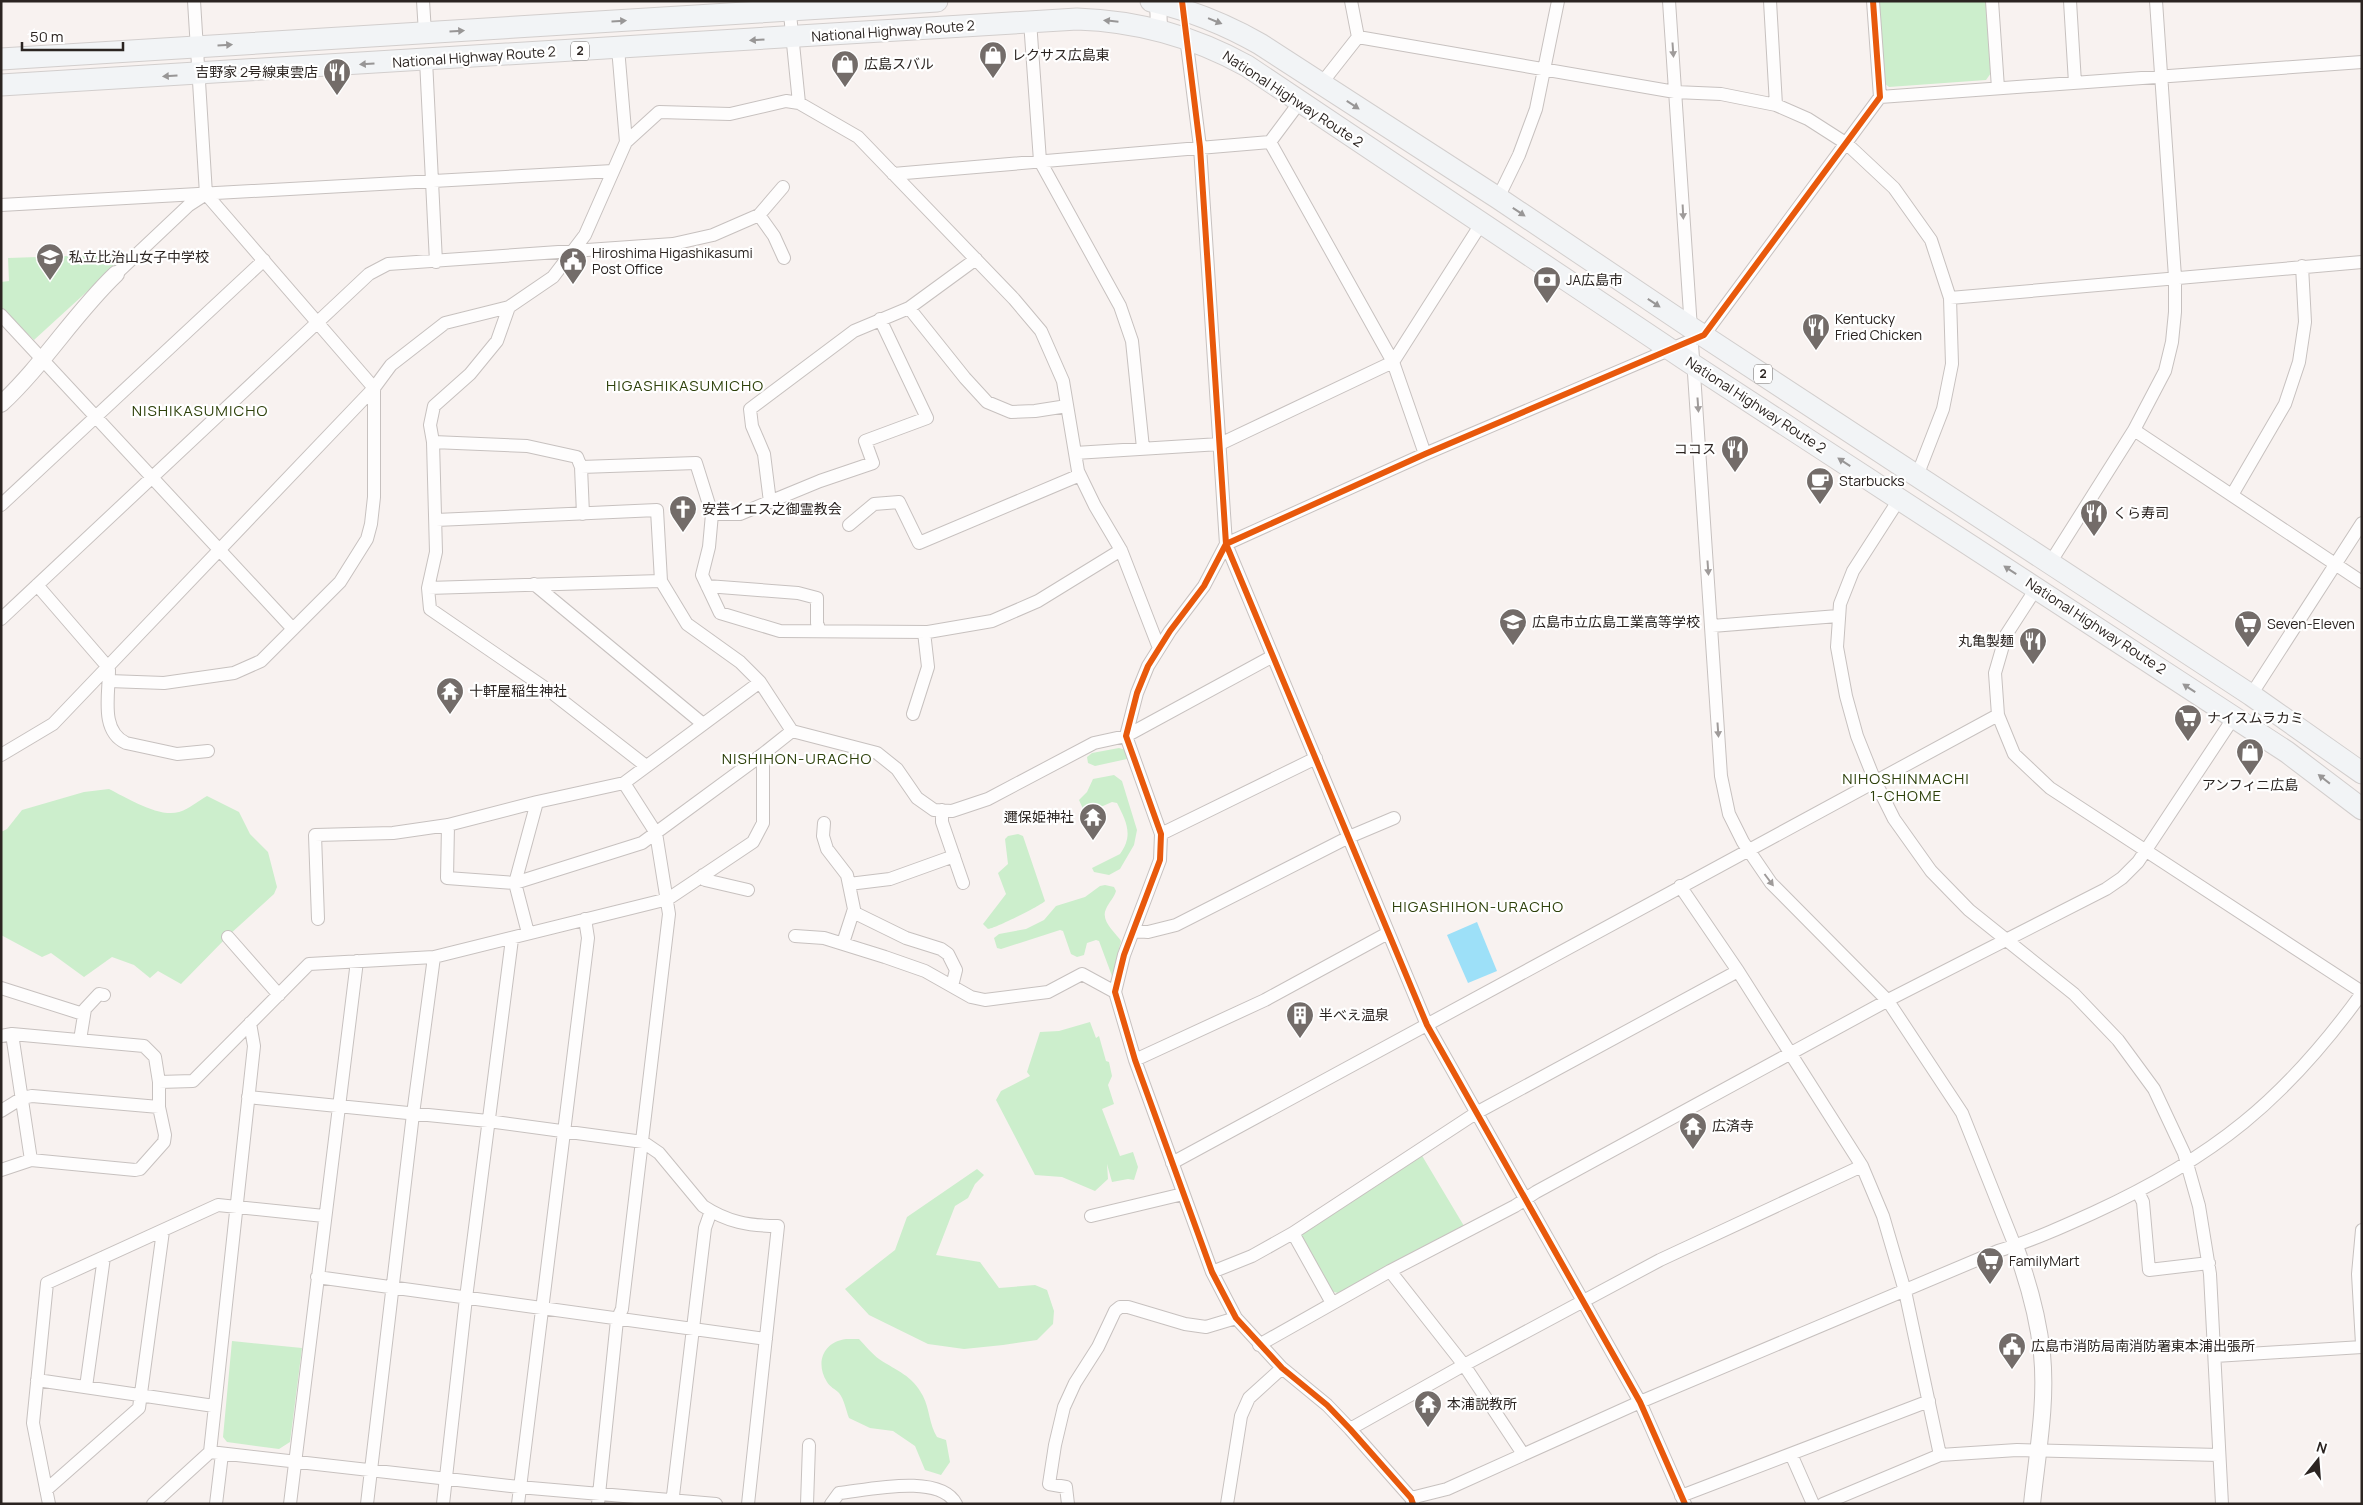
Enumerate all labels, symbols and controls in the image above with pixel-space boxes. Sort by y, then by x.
street label: National Highway Route 2 [811,15,975,46]
one-way arrow [611,17,627,25]
one-way arrow [1102,17,1118,25]
one-way arrow [1207,18,1222,25]
scale bar [22,20,124,52]
text: 50 m [30,26,64,47]
one-way arrow [449,26,465,34]
one-way arrow [748,36,764,44]
shop icon: レクサス広島東 [978,40,1008,79]
one-way arrow [217,41,233,49]
street label: National Highway Route 2 [392,41,556,72]
road number: 2 [571,41,589,60]
one-way arrow [1669,42,1677,58]
place label: レクサス広島東 [1012,45,1110,64]
street label: National Highway Route 2 [1219,46,1367,151]
shop icon: 広島スバル [830,49,860,88]
place label: 広島スバル [864,54,934,73]
restaurant icon: 吉野家 2号線東雲店 [322,57,352,96]
one-way arrow [359,60,375,68]
place label: 吉野家 2号線東雲店 [195,62,318,81]
one-way arrow [162,73,178,81]
one-way arrow [1347,100,1360,110]
one-way arrow [1680,204,1688,220]
one-way arrow [1513,207,1526,217]
school or university icon: 私立比治山女子中学校 [35,242,65,281]
place label: Hiroshima Higashikasumi Post Office [592,243,753,278]
public building icon: Hiroshima Higashikasumi Post Office [558,246,588,285]
place label: 私立比治山女子中学校 [69,247,209,266]
bank icon: JA広島市 [1532,265,1562,304]
place label: JA広島市 [1566,270,1623,289]
one-way arrow [1647,298,1661,308]
place label: Kentucky Fried Chicken [1835,309,1922,344]
restaurant icon: Kentucky Fried Chicken [1801,312,1831,351]
street label: National Highway Route 2 [1682,352,1830,457]
road number: 2 [1754,364,1772,384]
district label: HIGASHIKASUMICHO [606,375,764,396]
one-way arrow [1694,398,1702,414]
district label: NISHIKASUMICHO [132,400,268,421]
restaurant icon: ココス [1720,434,1750,473]
place label: ココス [1674,439,1716,458]
one-way arrow [1837,457,1851,467]
cafe icon: Starbucks [1805,466,1835,505]
place label: Starbucks [1839,471,1905,490]
church icon: 安芸イエス之御霊教会 [668,494,698,533]
restaurant icon: くら寿司 [2079,498,2109,537]
place label: 安芸イエス之御霊教会 [702,499,842,518]
place label: くら寿司 [2113,503,2169,522]
one-way arrow [1704,560,1712,576]
one-way arrow [2003,565,2016,574]
street label: National Highway Route 2 [2022,573,2170,678]
school or university icon: 広島市立広島工業高等学校 [1498,607,1528,646]
supermarket icon: Seven-Eleven [2233,609,2263,648]
place label: 広島市立広島工業高等学校 [1532,612,1700,631]
place label: Seven-Eleven [2267,614,2355,633]
restaurant icon: 丸亀製麺 [2018,626,2048,665]
place label: 丸亀製麺 [1958,631,2014,650]
temple icon: 十軒屋稲生神社 [435,676,465,715]
place label: 十軒屋稲生神社 [469,681,567,700]
one-way arrow [2183,683,2196,692]
supermarket icon: ナイスムラカミ [2173,703,2203,742]
place label: ナイスムラカミ [2207,708,2304,727]
one-way arrow [1715,722,1723,738]
shop icon: アンフィニ広島 [2235,737,2265,776]
district label: NISHIHON-URACHO [722,748,872,769]
district label: NIHOSHINMACHI 1-CHOME [1842,768,1970,806]
one-way arrow [2318,773,2331,784]
place label: アンフィニ広島 [2202,775,2298,794]
temple icon: 邇保姫神社 [1078,802,1108,841]
place label: 邇保姫神社 [1004,807,1074,826]
one-way arrow [1764,873,1774,887]
district label: HIGASHIHON-URACHO [1392,896,1564,917]
building icon: 半べえ温泉 [1285,1000,1315,1039]
place label: 半べえ温泉 [1319,1005,1389,1024]
temple icon: 広済寺 [1678,1111,1708,1150]
place label: 広済寺 [1712,1116,1754,1135]
supermarket icon: FamilyMart [1975,1246,2005,1285]
place label: FamilyMart [2009,1251,2080,1270]
public building icon: 広島市消防局南消防署東本浦出張所 [1997,1331,2027,1370]
place label: 広島市消防局南消防署東本浦出張所 [2031,1336,2255,1355]
temple icon: 本浦説教所 [1413,1389,1443,1428]
place label: 本浦説教所 [1447,1394,1517,1413]
north arrow [2293,1435,2343,1485]
text: N [2314,1437,2330,1458]

